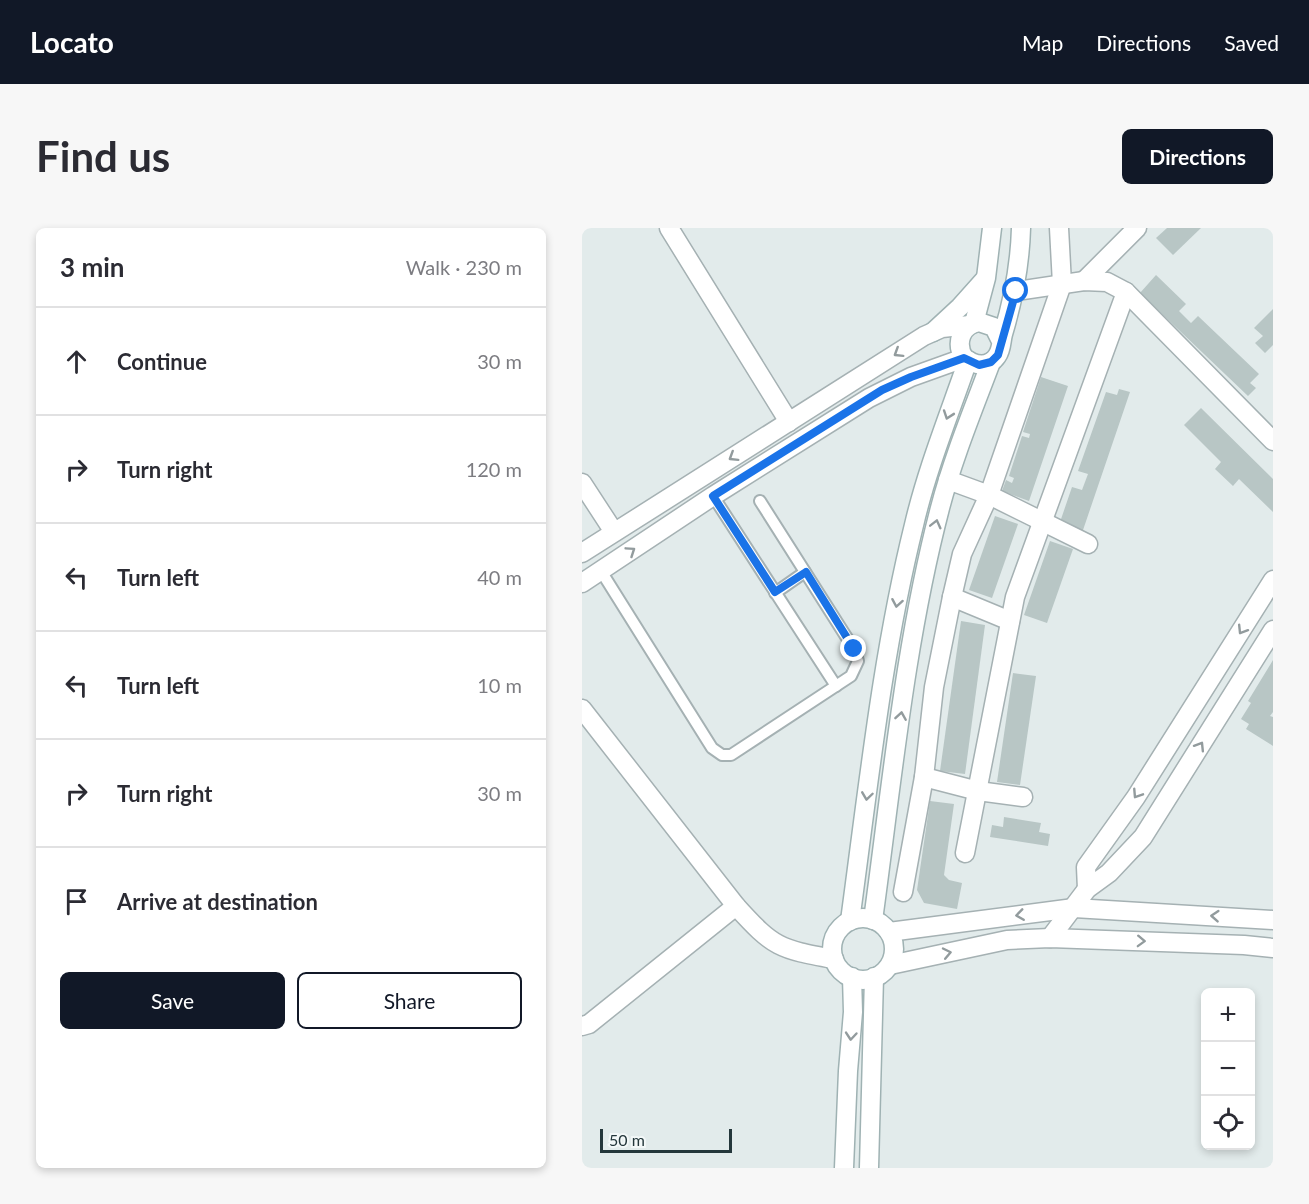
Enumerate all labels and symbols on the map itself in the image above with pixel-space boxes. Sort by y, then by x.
route start [1002,277,1028,303]
one-way arrow [894,346,905,357]
one-way arrow [943,410,956,420]
one-way arrow [729,450,739,462]
one-way arrow [929,519,942,529]
one-way arrow [624,547,635,558]
one-way arrow [892,599,904,608]
one-way arrow [1237,624,1249,634]
route end [840,635,866,661]
one-way arrow [894,711,907,721]
one-way arrow [1193,742,1205,752]
one-way arrow [1134,788,1145,799]
one-way arrow [862,791,874,801]
one-way arrow [1016,909,1025,921]
one-way arrow [1210,910,1219,923]
one-way arrow [1136,935,1145,948]
one-way arrow [942,947,952,960]
one-way arrow [845,1031,858,1040]
scale bar [600,1126,732,1154]

